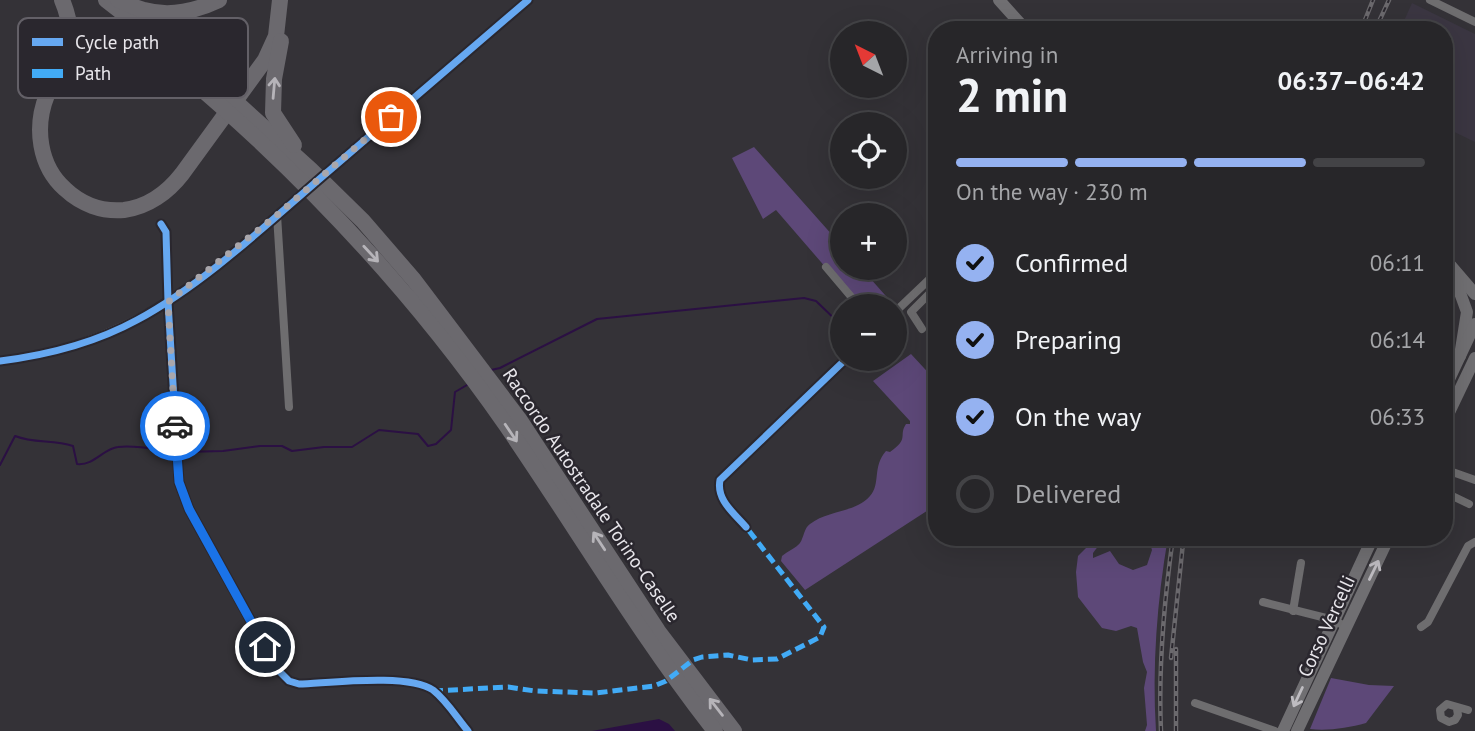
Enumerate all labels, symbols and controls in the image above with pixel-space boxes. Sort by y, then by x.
legend [18,18,248,98]
north arrow [830,21,906,98]
map controls [830,21,907,371]
text: Cycle path [75,30,159,54]
text: Arriving in [956,40,1058,69]
text: Path [75,61,111,85]
text: 06:37–06:42 [1278,64,1425,97]
text: 2 min [956,65,1068,125]
one-way arrow [268,77,281,99]
pin [361,87,421,147]
icon: bag [372,98,410,136]
button: locate [830,112,907,189]
text: On the way · 230 m [956,177,1148,206]
button: + [830,203,907,280]
icon: check [956,244,994,282]
one-way arrow [363,245,379,263]
text: Confirmed [1015,246,1128,279]
text: 06:11 [1370,248,1425,277]
button: − [830,294,907,371]
icon: check [956,321,994,359]
text: Preparing [1015,323,1122,356]
text: 06:14 [1370,325,1425,354]
street label: Raccordo Autostradale Torino-Caselle [498,363,686,627]
courier [140,391,210,461]
icon: check [956,398,994,436]
text: On the way [1015,400,1141,433]
text: 06:33 [1370,402,1425,431]
icon: car [156,407,194,445]
one-way arrow [504,423,518,442]
text: Delivered [1015,477,1121,510]
one-way arrow [591,532,605,552]
one-way arrow [1367,560,1381,581]
street label: Corso Vercelli [1292,571,1360,681]
pin [235,617,295,677]
icon: home [246,628,284,666]
one-way arrow [1290,687,1303,708]
one-way arrow [708,699,723,717]

